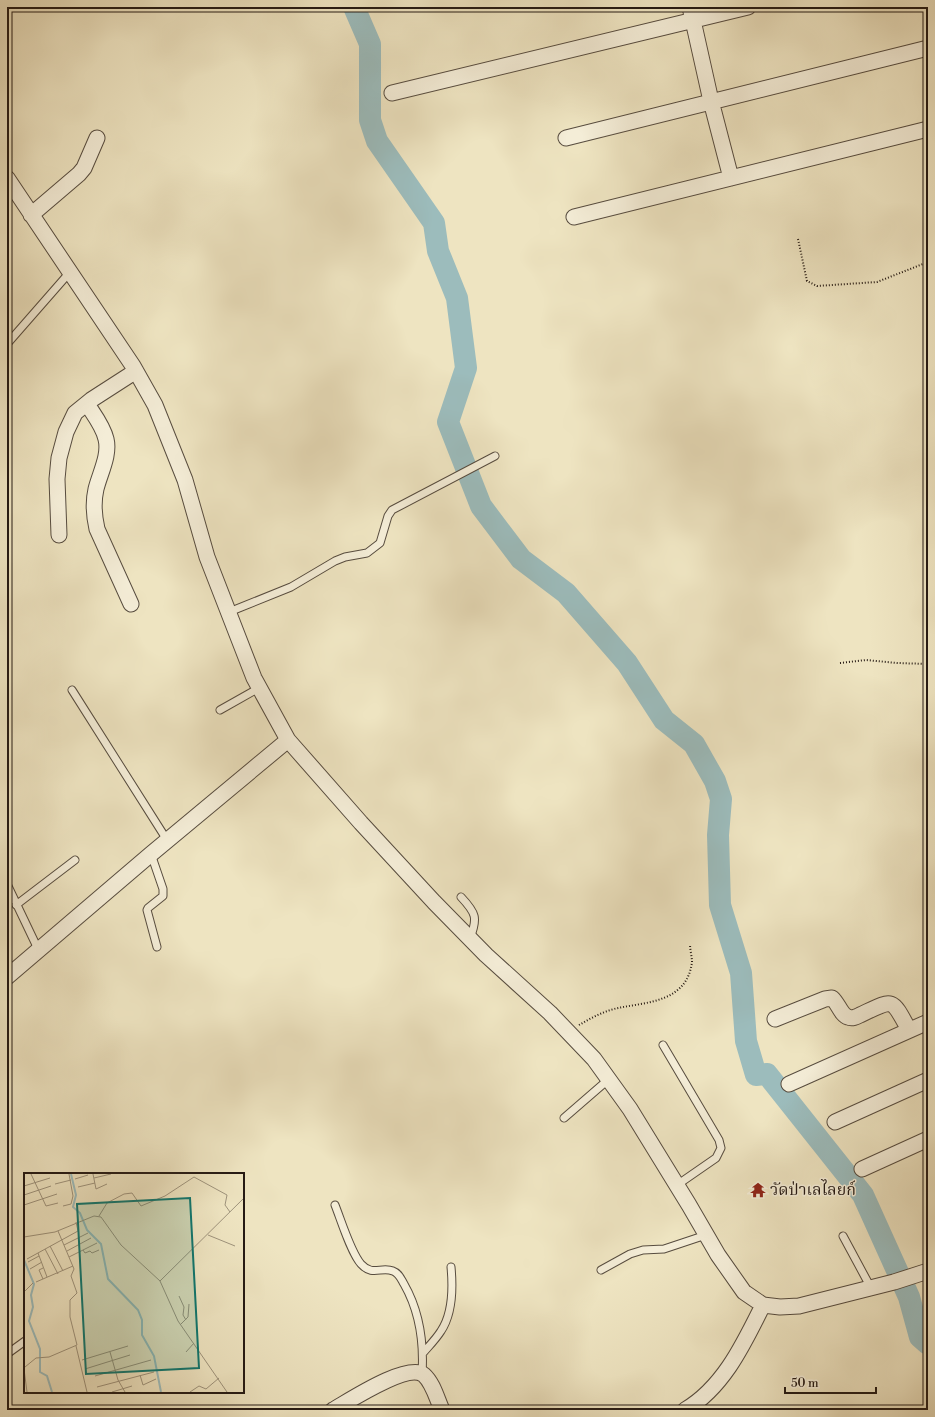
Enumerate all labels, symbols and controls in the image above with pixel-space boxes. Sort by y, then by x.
inset map [24,1173,244,1393]
place label: วัดป่าเลไลยก์ [770,1179,856,1200]
temple icon: วัดป่าเลไลยก์ [749,1181,767,1199]
scale bar [785,1369,876,1395]
text: 50 m [791,1376,819,1391]

